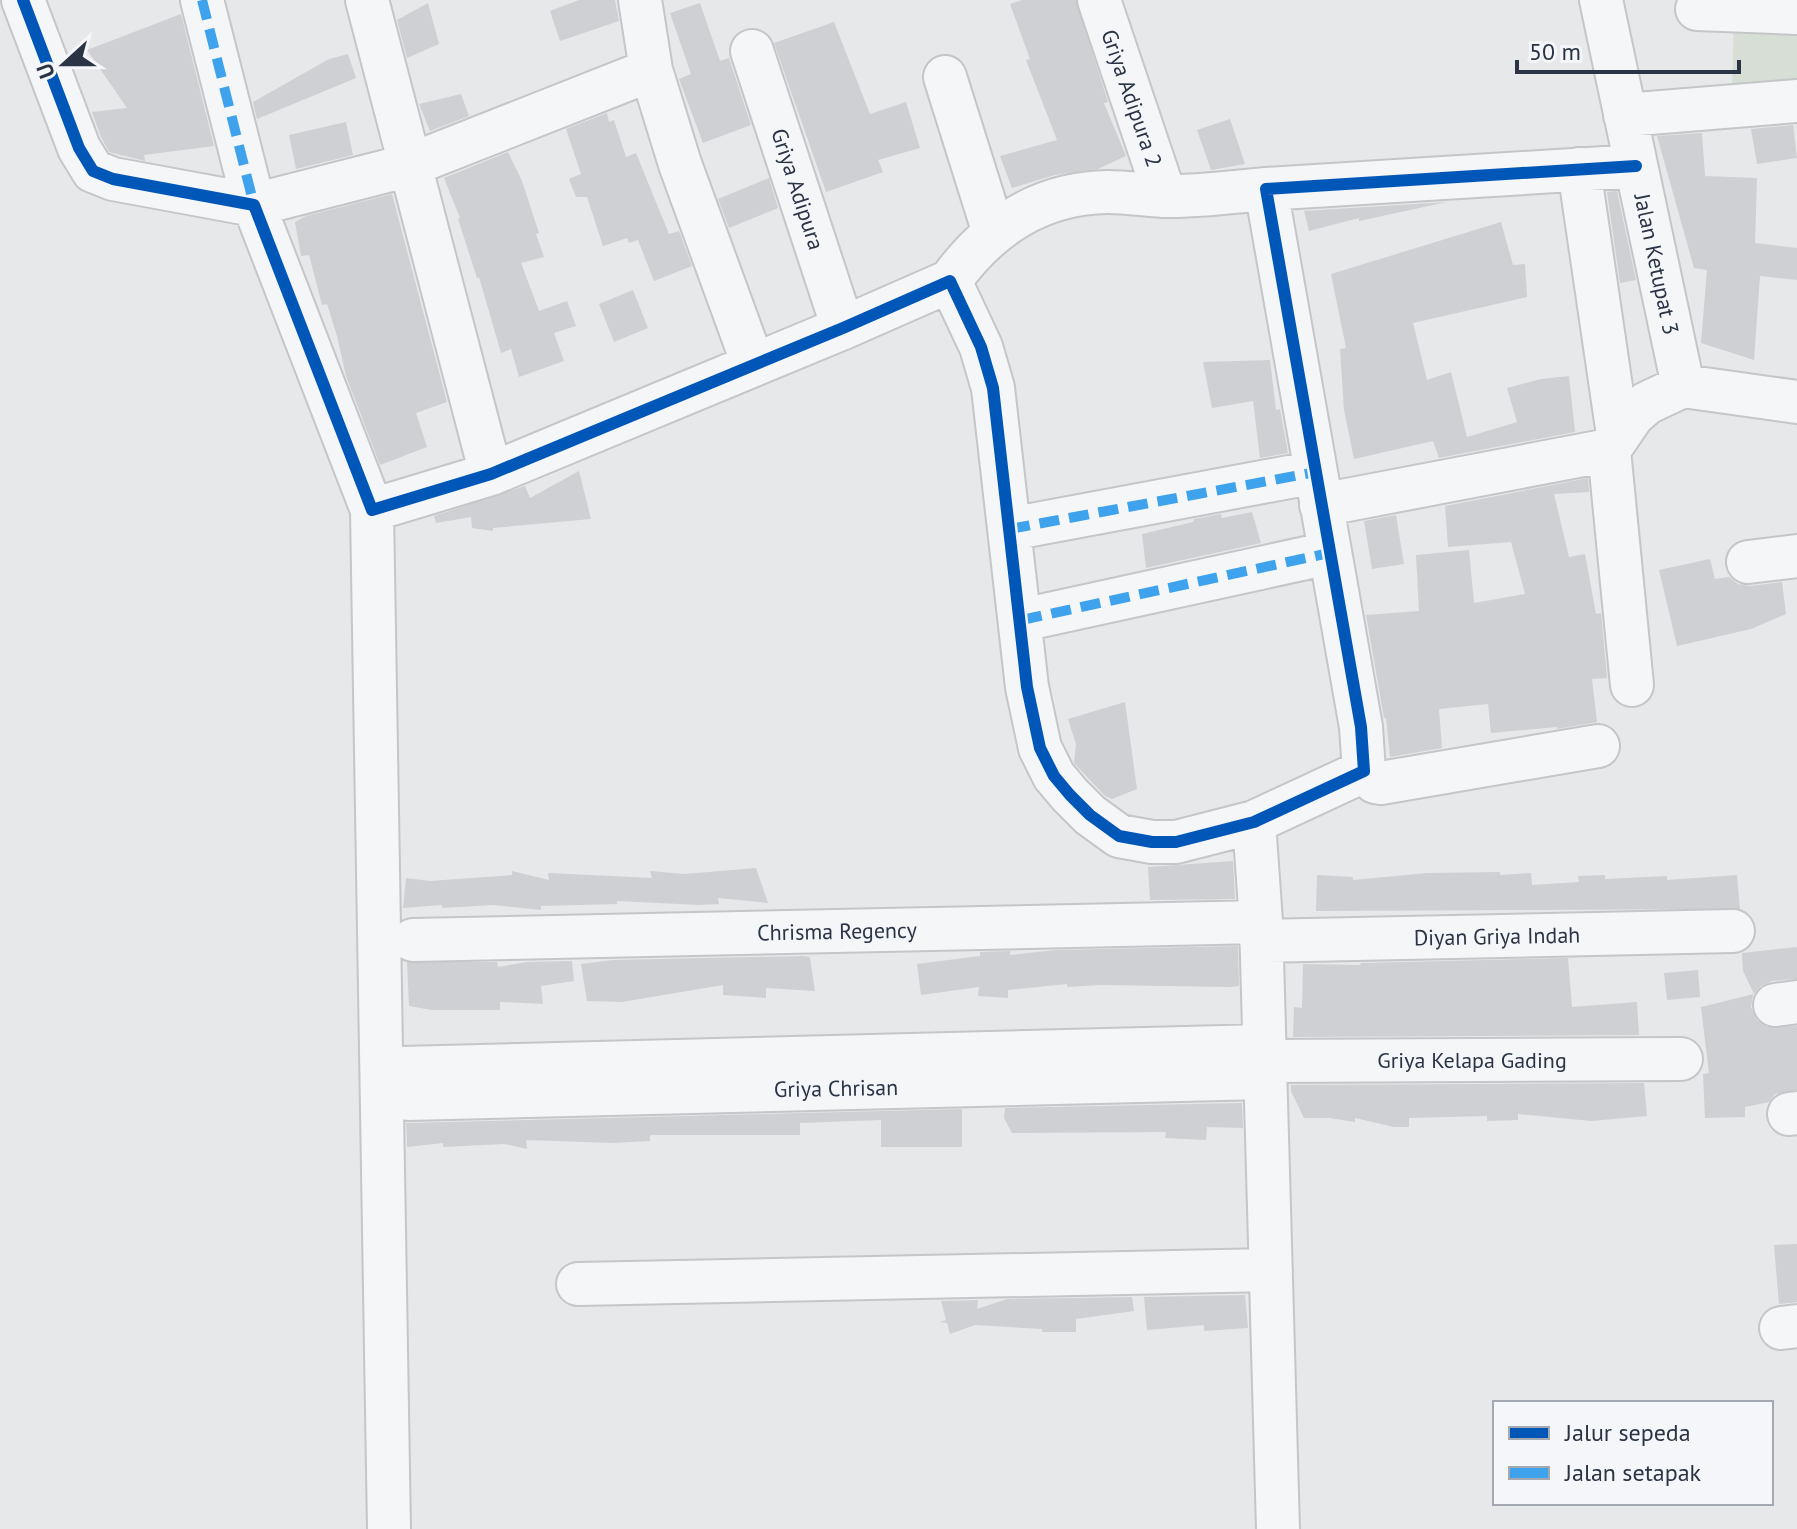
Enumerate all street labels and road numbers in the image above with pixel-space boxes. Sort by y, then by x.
street label: Griya Adipura 2 [1095,25,1169,171]
street label: Griya Adipura [765,125,831,253]
street label: Jalan Ketupat 3 [1628,190,1686,337]
street label: Chrisma Regency [757,916,918,946]
street label: Diyan Griya Indah [1414,921,1580,951]
street label: Griya Kelapa Gading [1377,1046,1567,1074]
street label: Griya Chrisan [774,1073,898,1103]

